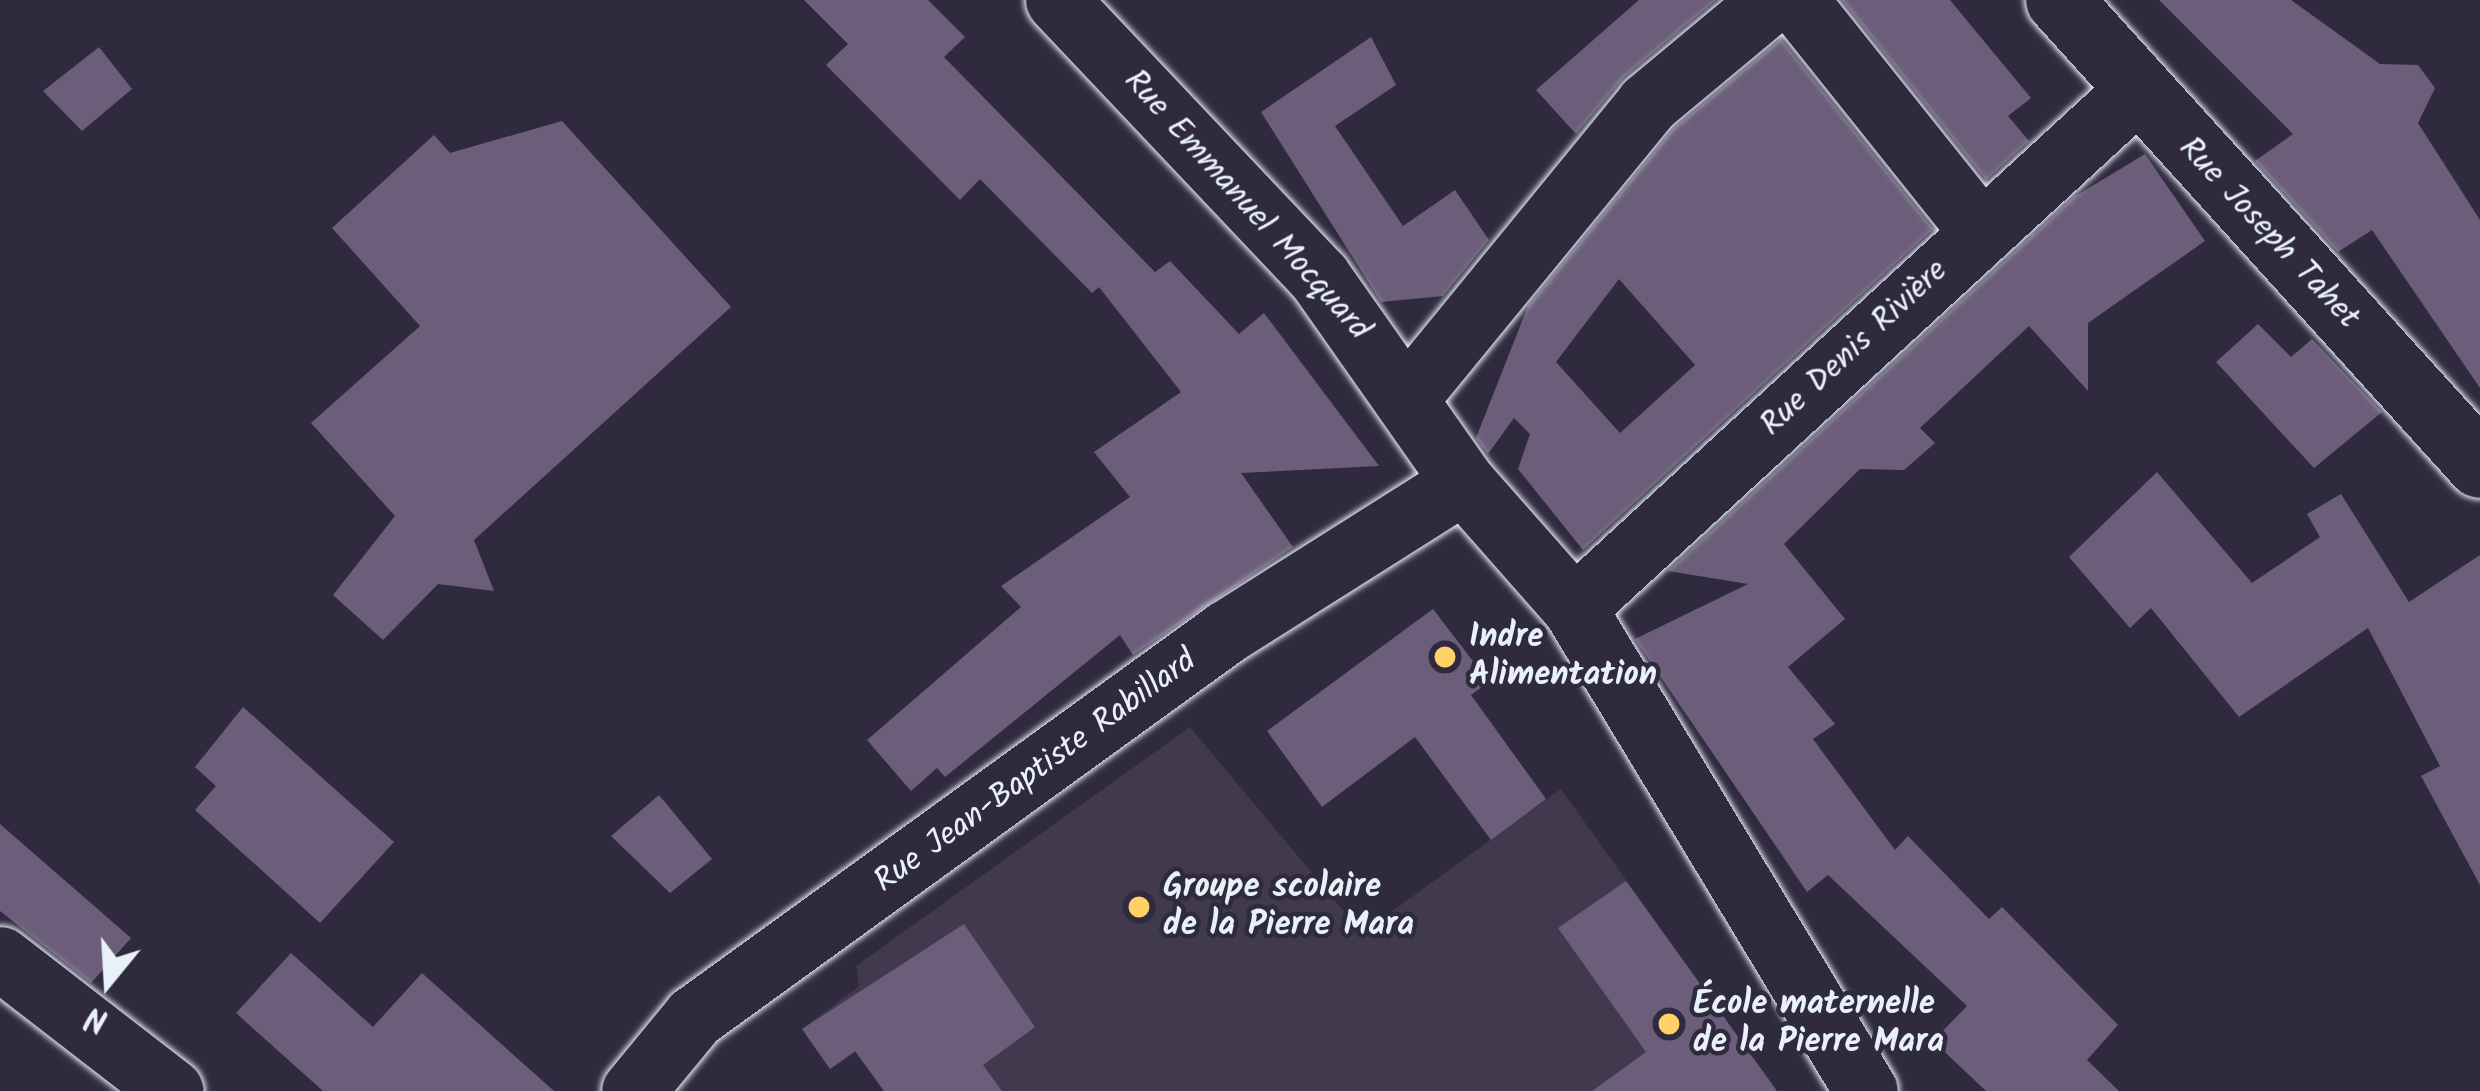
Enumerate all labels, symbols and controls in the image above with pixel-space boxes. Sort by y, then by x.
street label: Rue Emmanuel Mocquard [1114,63,1378,349]
street label: Rue Joseph Tahet [2169,130,2367,338]
street label: Rue Denis Rivière [1753,252,1957,446]
place label: Indre Alimentation [1469,618,1657,696]
street label: Rue Jean-Baptiste Rabillard [867,642,1205,902]
marker: Indre Alimentation [1432,644,1458,670]
place label: Groupe scolaire de la Pierre Mara [1163,868,1414,946]
marker: Groupe scolaire de la Pierre Mara [1126,894,1152,920]
north arrow [48,923,168,1043]
place label: École maternelle de la Pierre Mara [1693,985,1944,1063]
text: N [79,989,115,1046]
marker: École maternelle de la Pierre Mara [1656,1011,1682,1037]

